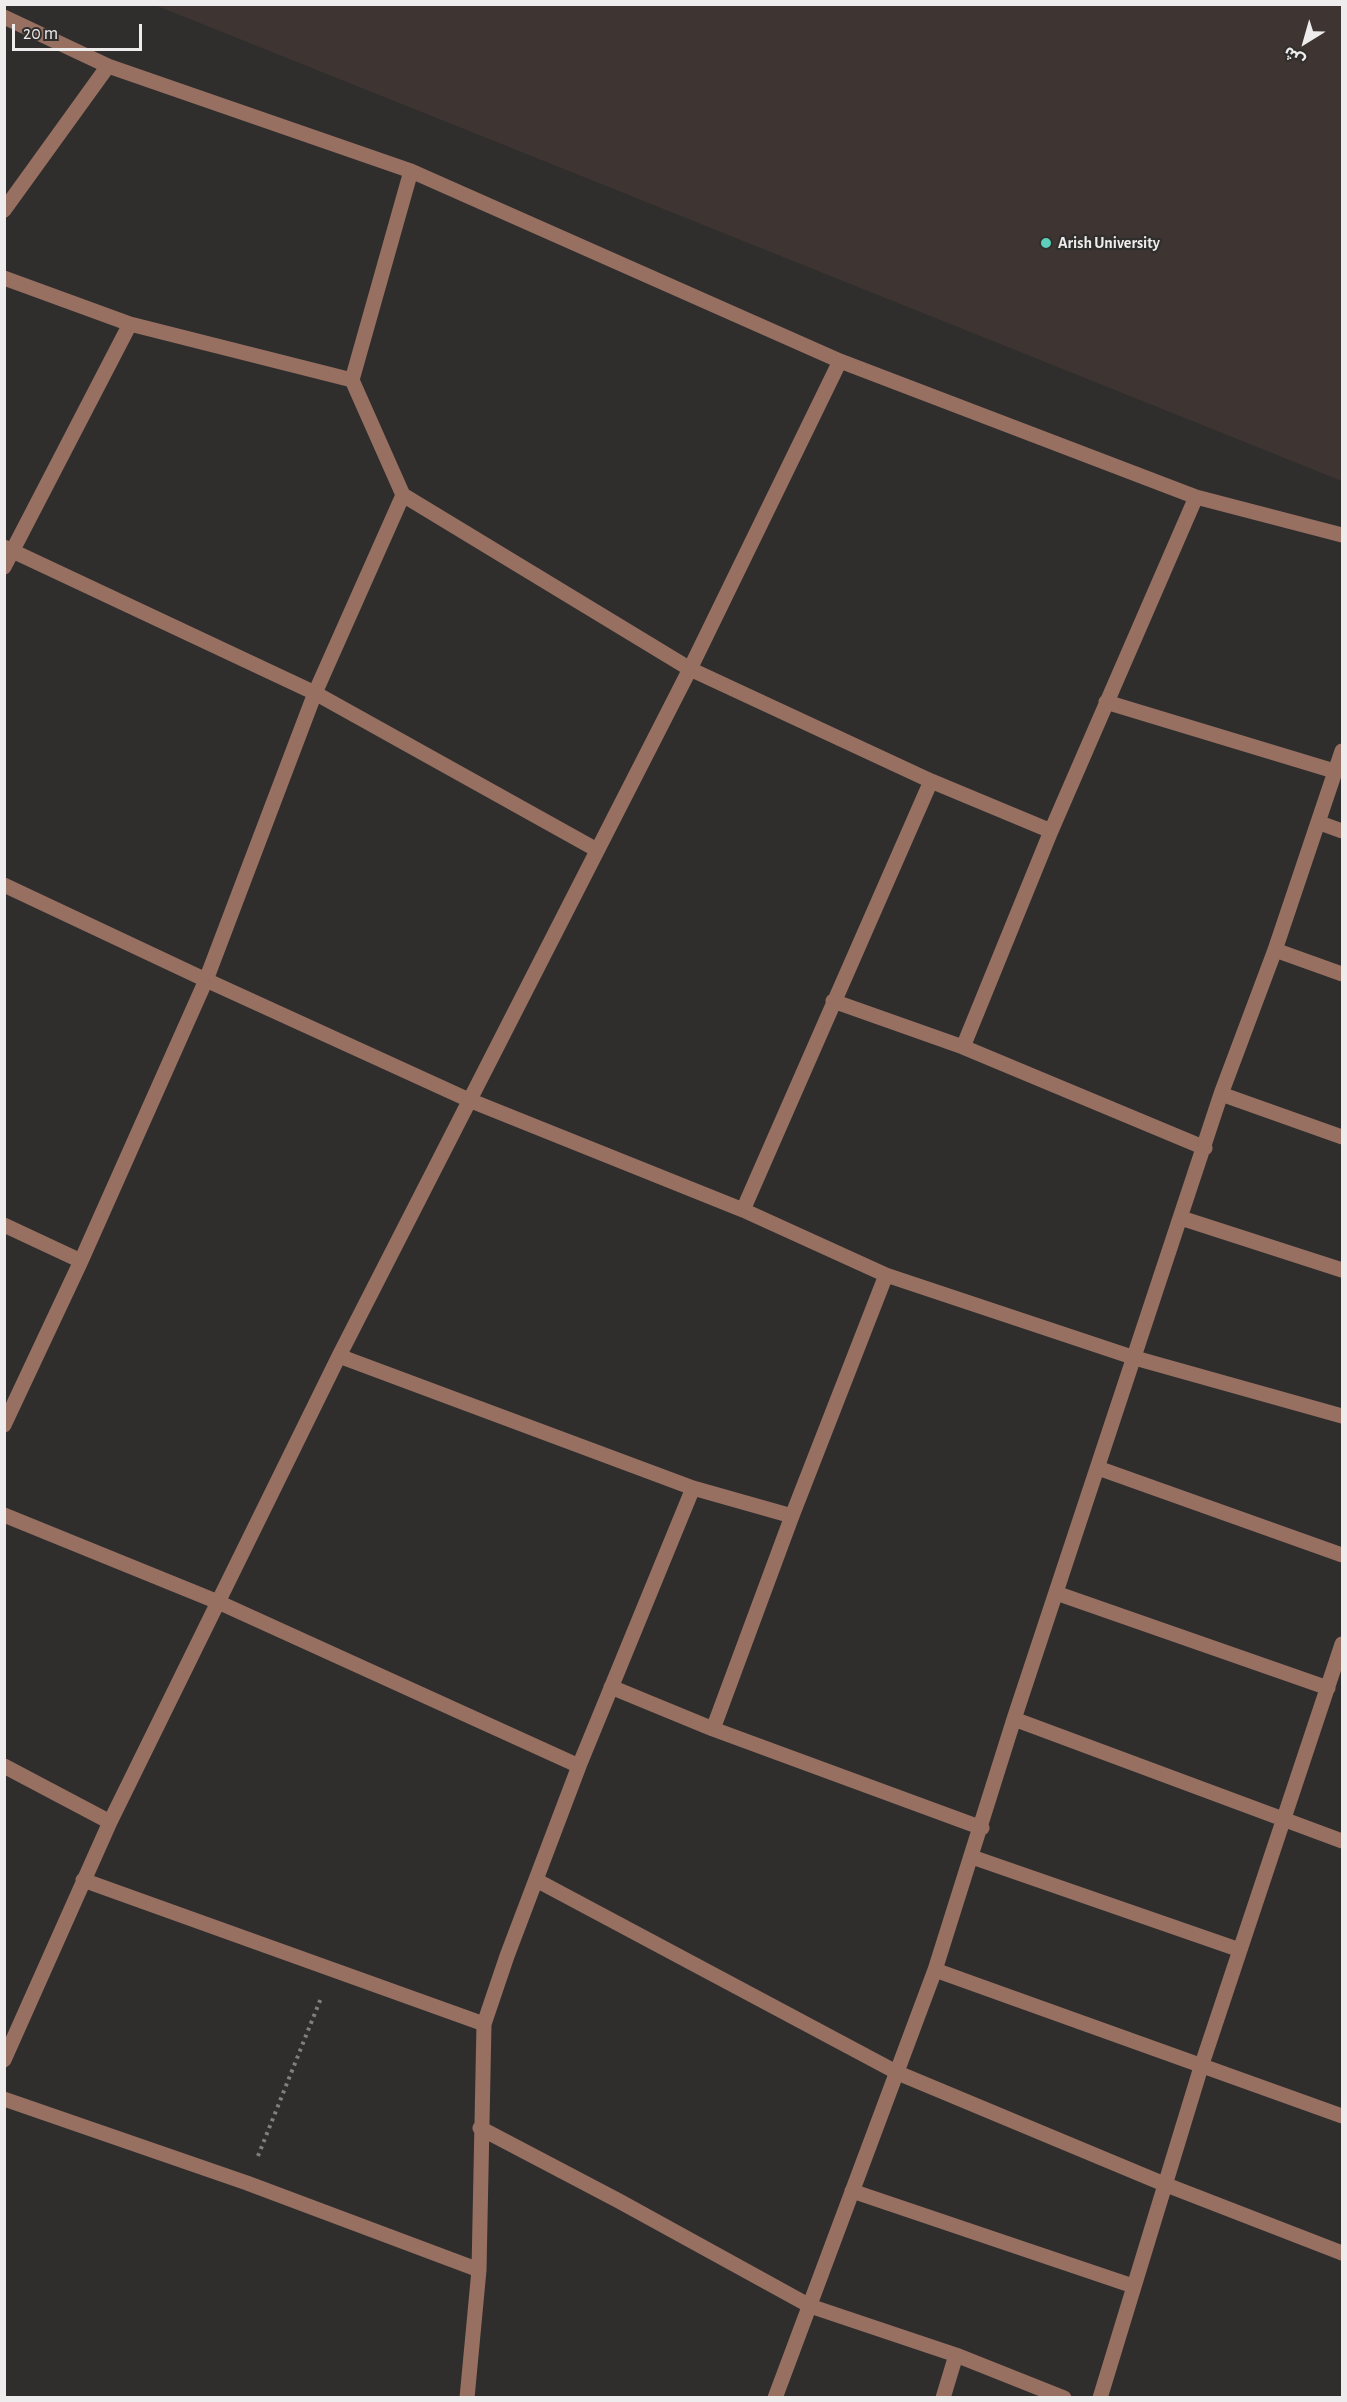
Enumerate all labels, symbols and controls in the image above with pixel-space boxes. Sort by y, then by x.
scale bar [15,12,146,50]
north arrow [1275,12,1335,72]
text: 20 m [23,25,58,43]
text: ش [1281,43,1308,69]
place label: Arish University [1058,233,1160,253]
marker: Arish University [1039,236,1053,250]

